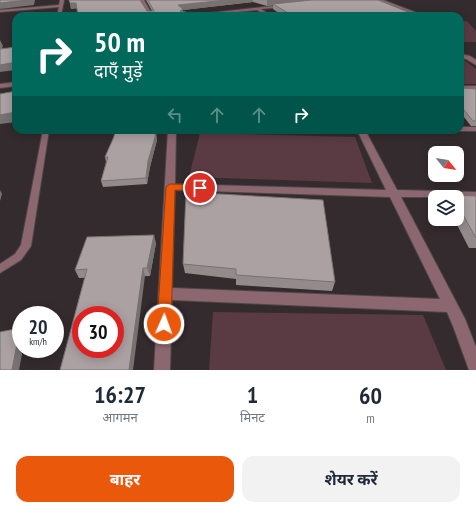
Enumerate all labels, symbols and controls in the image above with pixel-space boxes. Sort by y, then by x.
text: 50 m [94,23,145,60]
icon: right [28,28,80,80]
text: दाएँ मुड़ें [94,59,142,82]
icon: left [164,104,186,126]
icon: ahead [206,104,228,126]
icon: ahead [248,104,270,126]
icon: right [290,104,312,126]
north arrow [428,146,464,182]
map controls [428,146,464,226]
pin [183,171,217,205]
icon: arrive [189,177,211,199]
button: layers [428,190,464,226]
position arrow [143,303,185,345]
speed limit sign: 30 [72,306,124,358]
text: 20 [28,314,48,340]
text: km/h [29,335,47,348]
text: 16:27 [94,379,146,410]
text: 1 [247,379,258,410]
text: 60 [359,380,382,411]
text: आगमन [102,409,138,426]
text: मिनट [240,409,265,426]
text: m [366,410,375,427]
button: बाहर [16,456,234,502]
button: शेयर करें [242,456,460,502]

